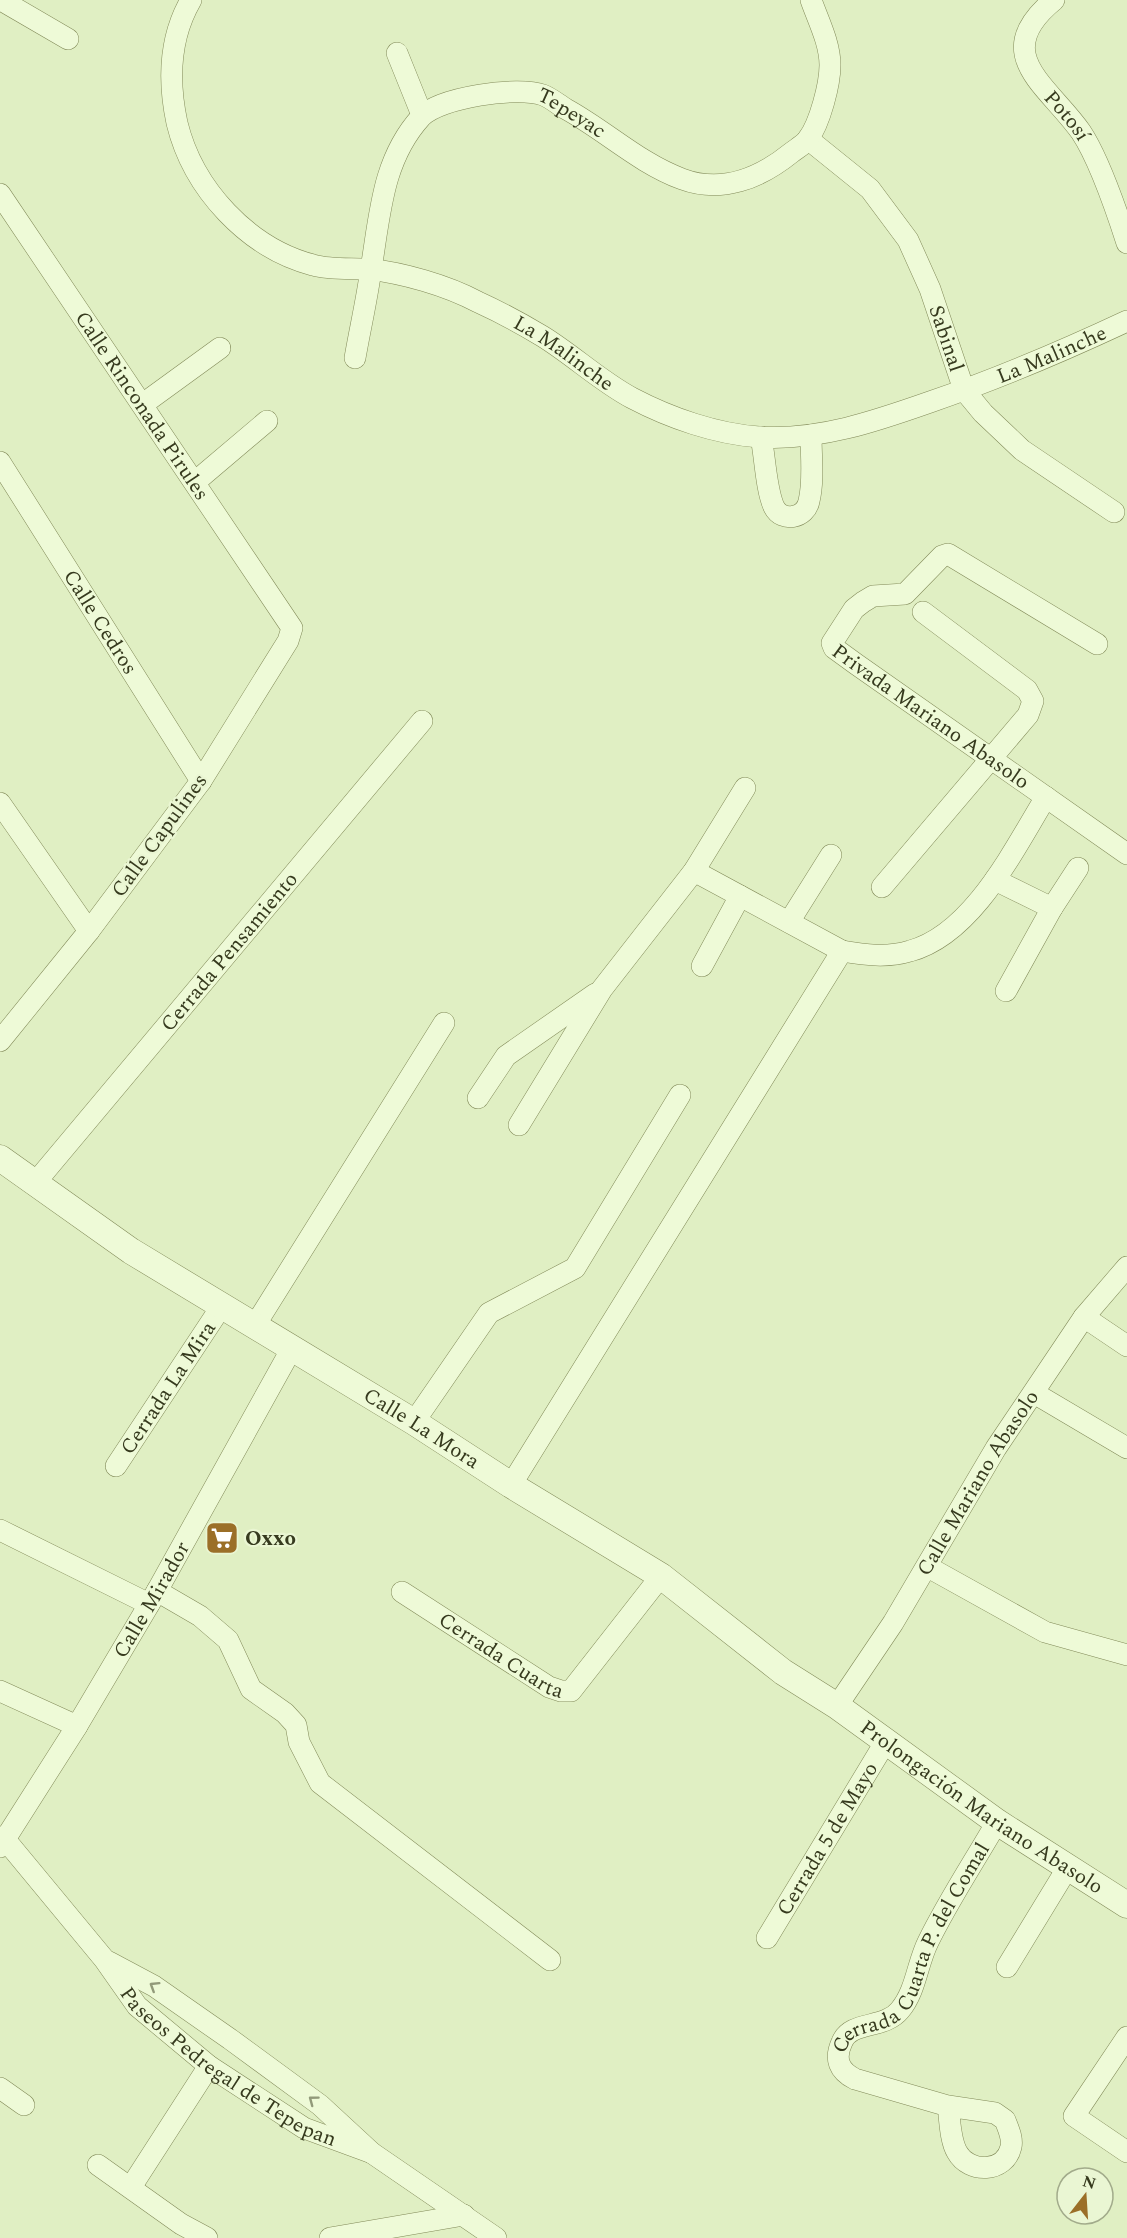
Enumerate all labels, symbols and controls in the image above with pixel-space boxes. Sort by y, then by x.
street label: Tepeyac [532,80,612,147]
street label: Potosí [1036,83,1099,149]
street label: Sabinal [920,301,972,376]
street label: Calle Rinconada Pirules [66,305,217,507]
street label: La Malinche [507,308,620,400]
street label: La Malinche [992,318,1112,393]
street label: Calle Cedros [55,564,145,681]
street label: Privada Mariano Abasolo [825,636,1036,798]
street label: Calle Capulines [104,767,216,904]
street label: Cerrada Pensamiento [153,865,306,1039]
street label: Cerrada La Mira [113,1314,225,1461]
street label: Calle La Mora [357,1380,486,1478]
street label: Calle Mariano Abasolo [909,1384,1048,1582]
supermarket icon: Oxxo [204,1520,240,1556]
place label: Oxxo [245,1523,296,1555]
street label: Calle Mirador [106,1536,198,1665]
street label: Cerrada Cuarta [432,1605,568,1708]
street label: Prolongación Mariano Abasolo [853,1713,1109,1903]
street label: Cerrada 5 de Mayo [769,1756,887,1922]
street label: Cerrada Cuarta P. del Comal [824,1837,998,2058]
street label: Paseos Pedregal de Tepepan [111,1980,341,2156]
one-way arrow [150,1982,160,1994]
one-way arrow [308,2096,319,2107]
north arrow [1055,2166,1115,2226]
text: N [1079,2169,1099,2196]

